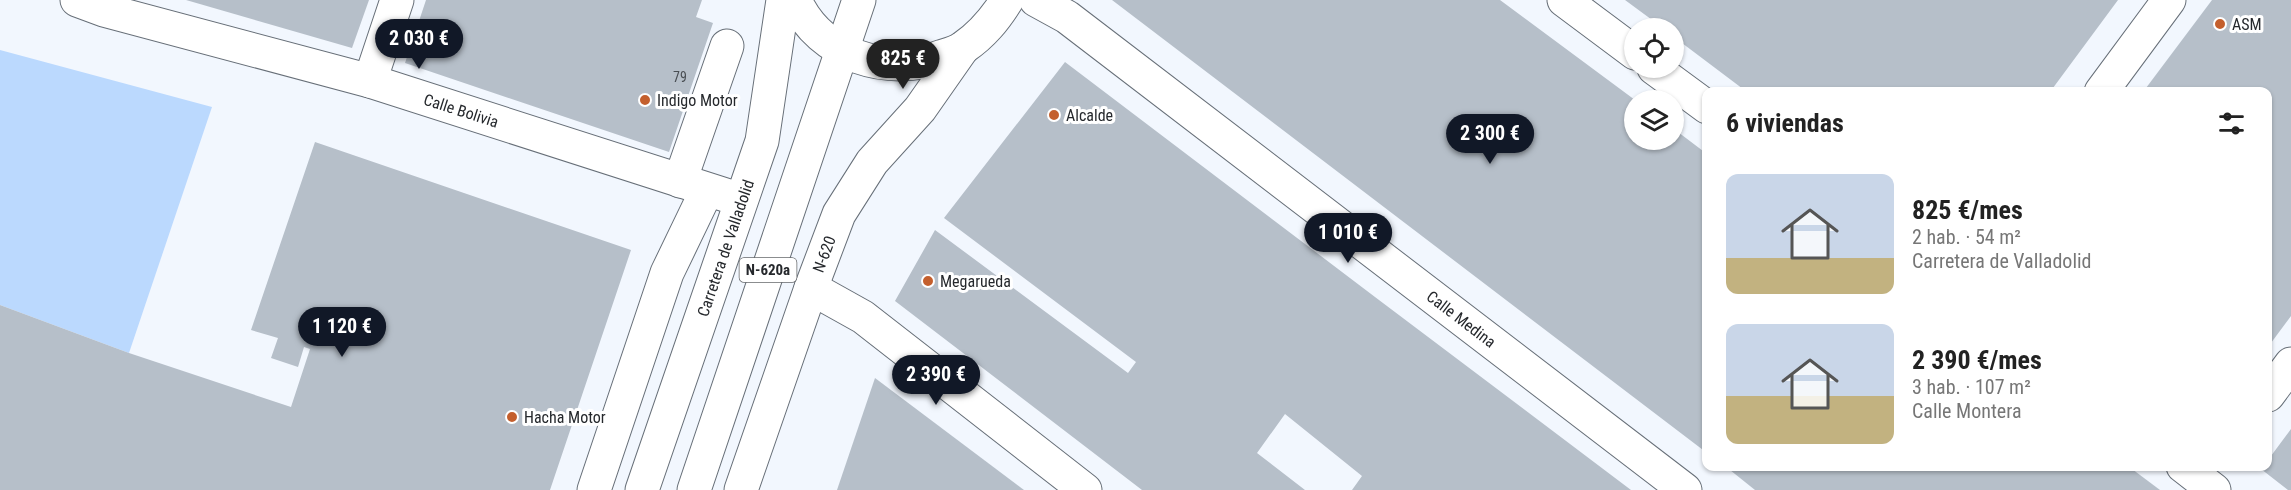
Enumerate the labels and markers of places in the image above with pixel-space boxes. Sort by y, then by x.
place label: ASM [2232,15,2262,34]
marker: ASM [2213,17,2227,31]
pin: 2 030 € [364,19,474,70]
pin: 825 € [861,39,945,90]
place label: Indigo Motor [657,91,738,110]
marker: Indigo Motor [638,93,652,107]
place label: Alcalde [1066,106,1113,125]
marker: Alcalde [1047,108,1061,122]
pin: 2 300 € [1435,114,1545,165]
pin: 1 010 € [1293,213,1403,264]
place label: Megarueda [940,272,1011,291]
marker: Megarueda [921,274,935,288]
pin: 1 120 € [287,307,397,358]
pin: 2 390 € [881,355,991,406]
place label: Hacha Motor [524,408,606,427]
marker: Hacha Motor [505,410,519,424]

